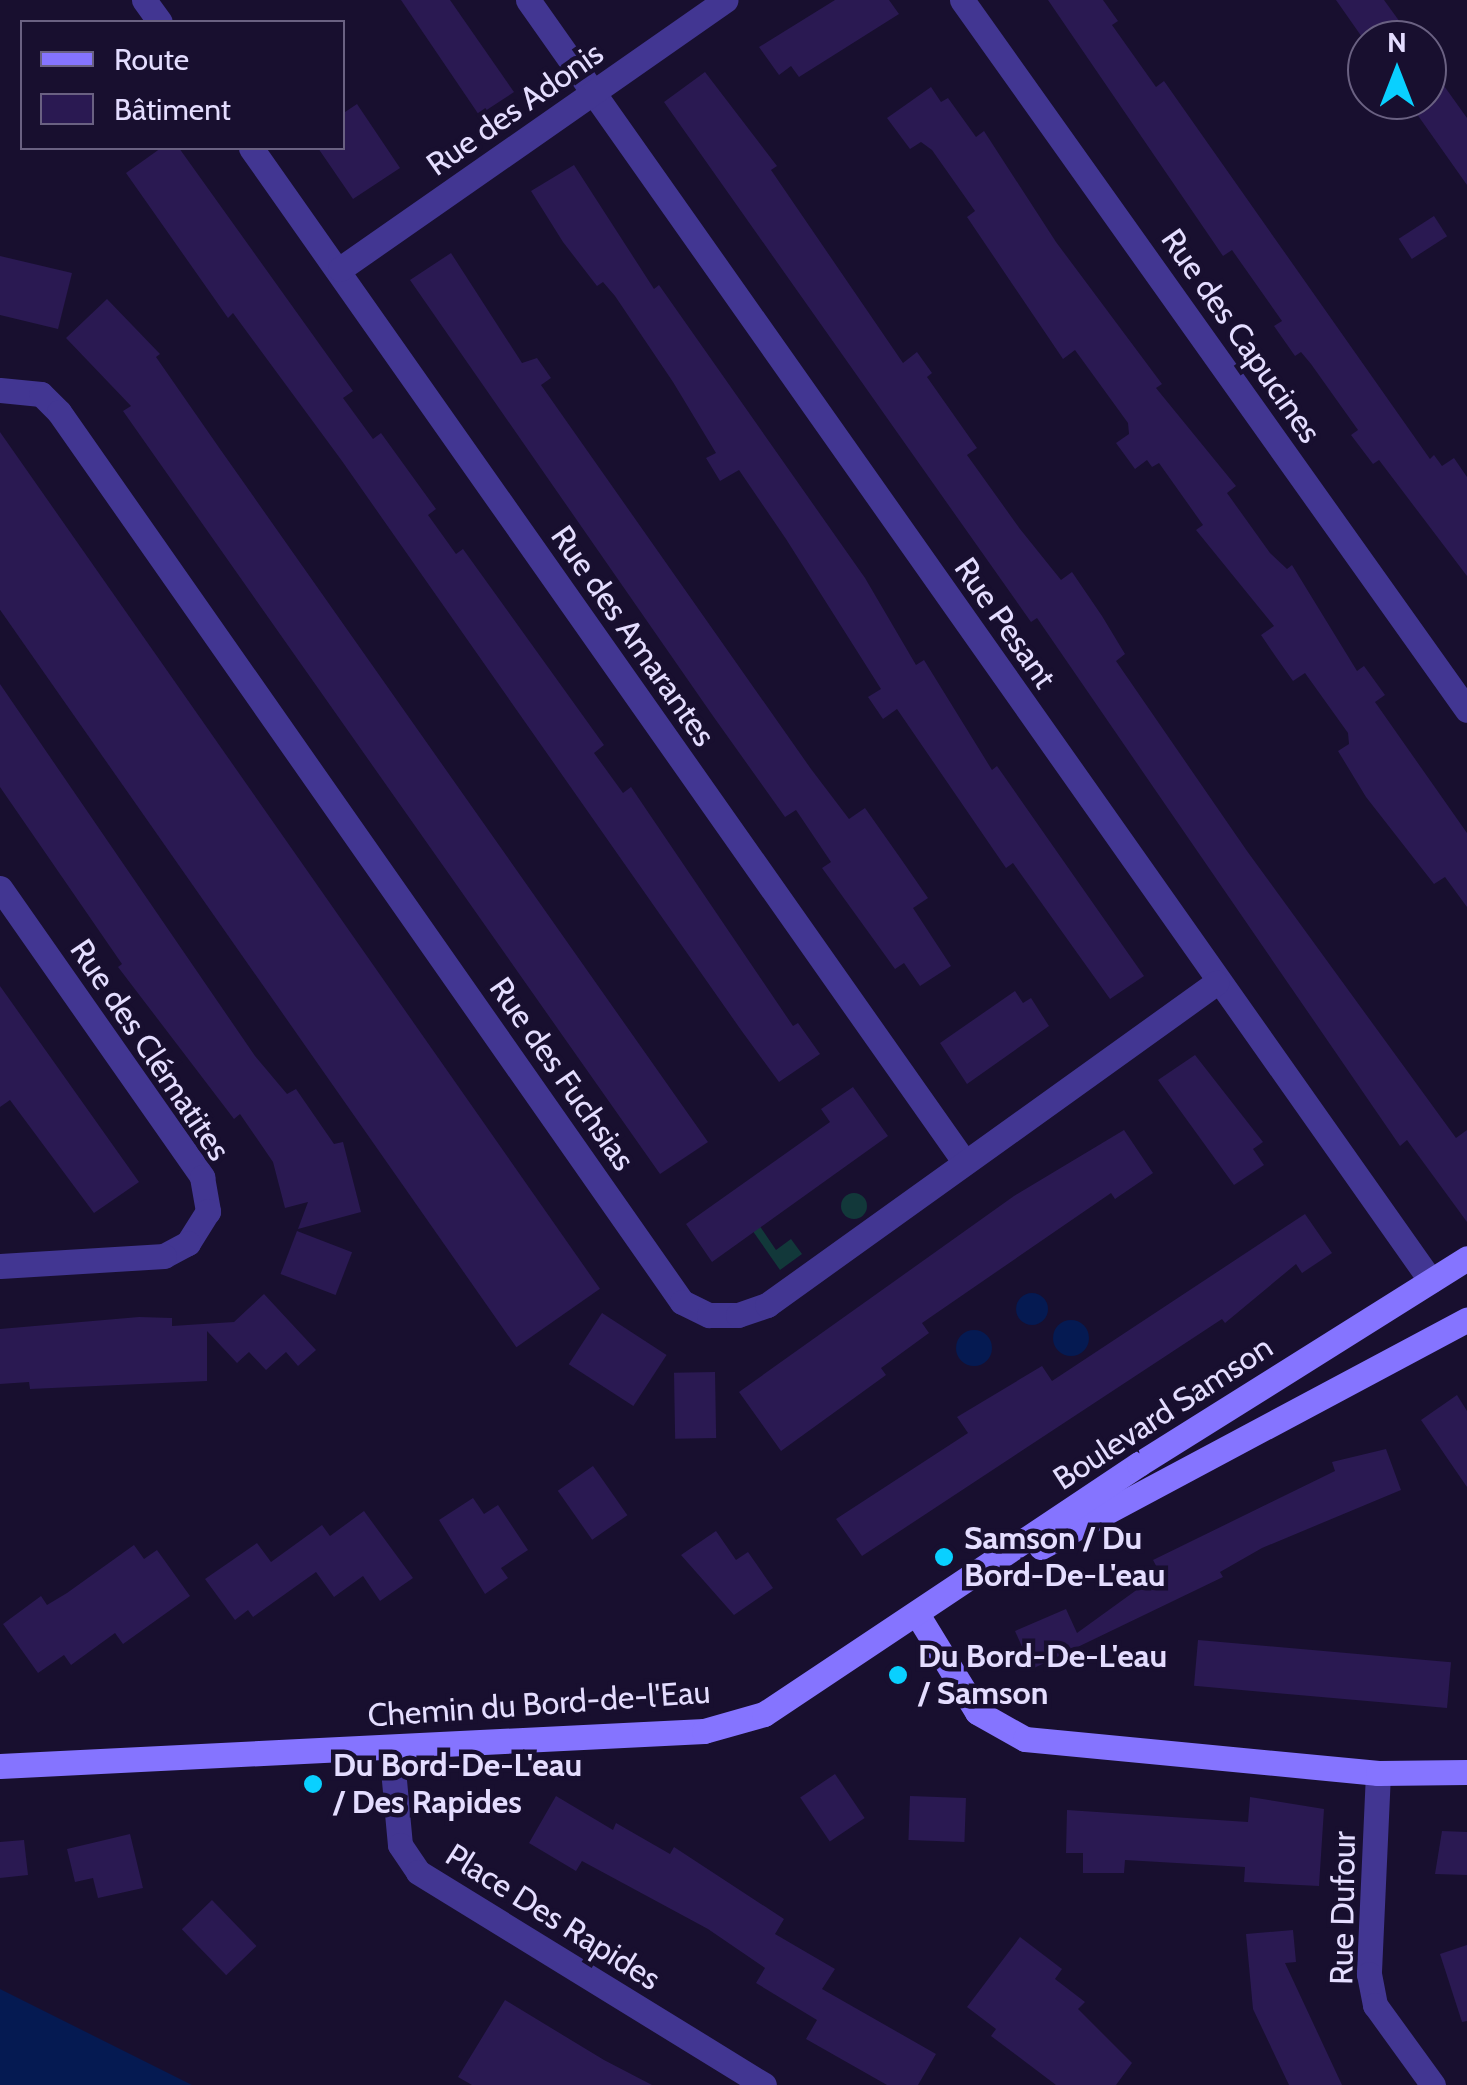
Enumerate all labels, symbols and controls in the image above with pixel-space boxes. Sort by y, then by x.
legend [20,20,345,150]
north arrow [1347,20,1447,120]
text: N [1387,25,1407,59]
street label: Rue des Adonis [419,34,611,184]
text: Route [114,41,189,78]
text: Bâtiment [114,91,231,128]
street label: Rue des Capucines [1153,222,1329,450]
street label: Rue des Amarantes [543,518,723,754]
street label: Rue Pesant [946,550,1064,696]
street label: Rue des Clématites [62,932,238,1168]
street label: Rue des Fuchsias [481,970,643,1178]
street label: Boulevard Samson [1046,1328,1280,1498]
place label: Samson / Du Bord-De-L'eau [964,1520,1166,1595]
marker: Samson / Du Bord-De-L'eau [933,1546,955,1568]
place label: Du Bord-De-L'eau / Samson [918,1638,1167,1713]
marker: Du Bord-De-L'eau / Samson [887,1664,909,1686]
street label: Chemin du Bord-de-l'Eau [366,1673,712,1735]
place label: Du Bord-De-L'eau / Des Rapides [333,1747,582,1822]
marker: Du Bord-De-L'eau / Des Rapides [302,1773,324,1795]
street label: Rue Dufour [1322,1831,1364,1985]
street label: Place Des Rapides [439,1836,667,1998]

